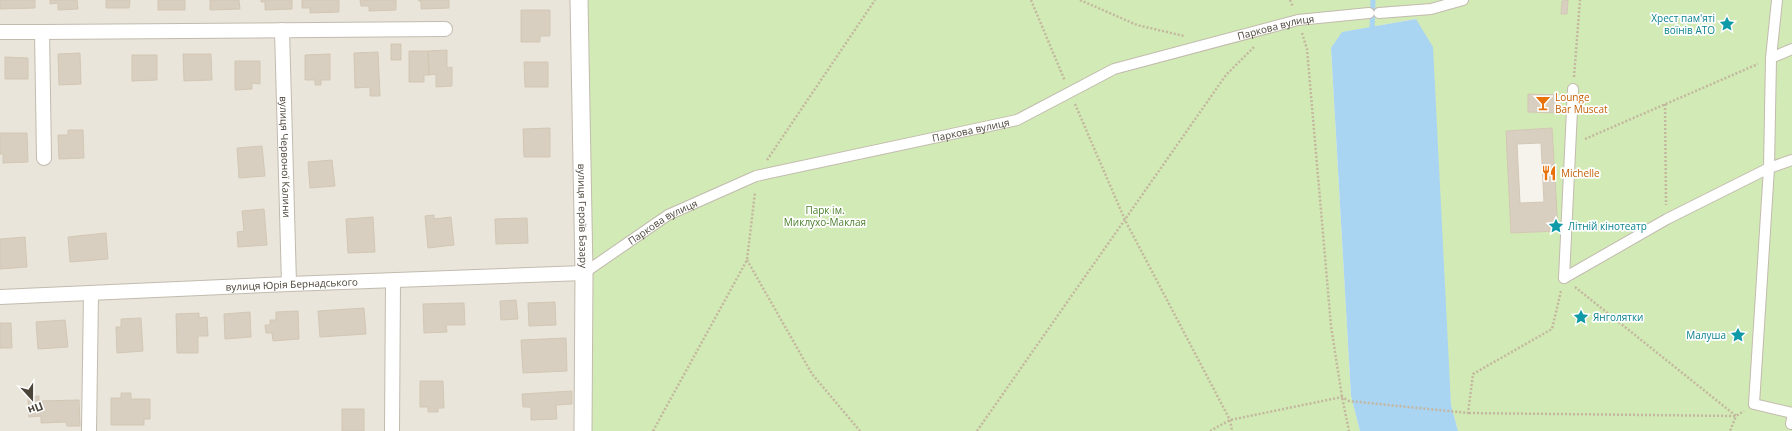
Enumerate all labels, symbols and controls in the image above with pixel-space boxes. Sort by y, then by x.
street label: Паркова вулиця [1236,11,1315,43]
place label: Хрест пам'яті воїнів АТО [1651,11,1715,37]
place icon: Хрест пам'яті воїнів АТО [1718,15,1736,33]
place label: Lounge Bar Muscat [1555,90,1608,116]
bar icon: Lounge Bar Muscat [1534,94,1552,112]
street label: вулиця Червоної Калини [277,96,294,218]
street label: Паркова вулиця [931,115,1011,145]
street label: вулиця Героїв Базару [575,164,591,269]
restaurant icon: Michelle [1540,164,1558,182]
place label: Michelle [1561,166,1600,180]
street label: Паркова вулиця [625,196,699,248]
park label: Парк ім. Миклухо-Маклая [784,203,866,229]
place icon: Літній кінотеатр [1547,217,1565,235]
place label: Літній кінотеатр [1568,219,1647,233]
street label: вулиця Юрія Бернадського [225,274,358,294]
place icon: Янголятки [1572,308,1590,326]
place label: Янголятки [1593,310,1643,324]
place icon: Малуша [1729,326,1747,344]
place label: Малуша [1686,328,1726,342]
north arrow [12,379,52,419]
text: Пн [26,399,46,419]

